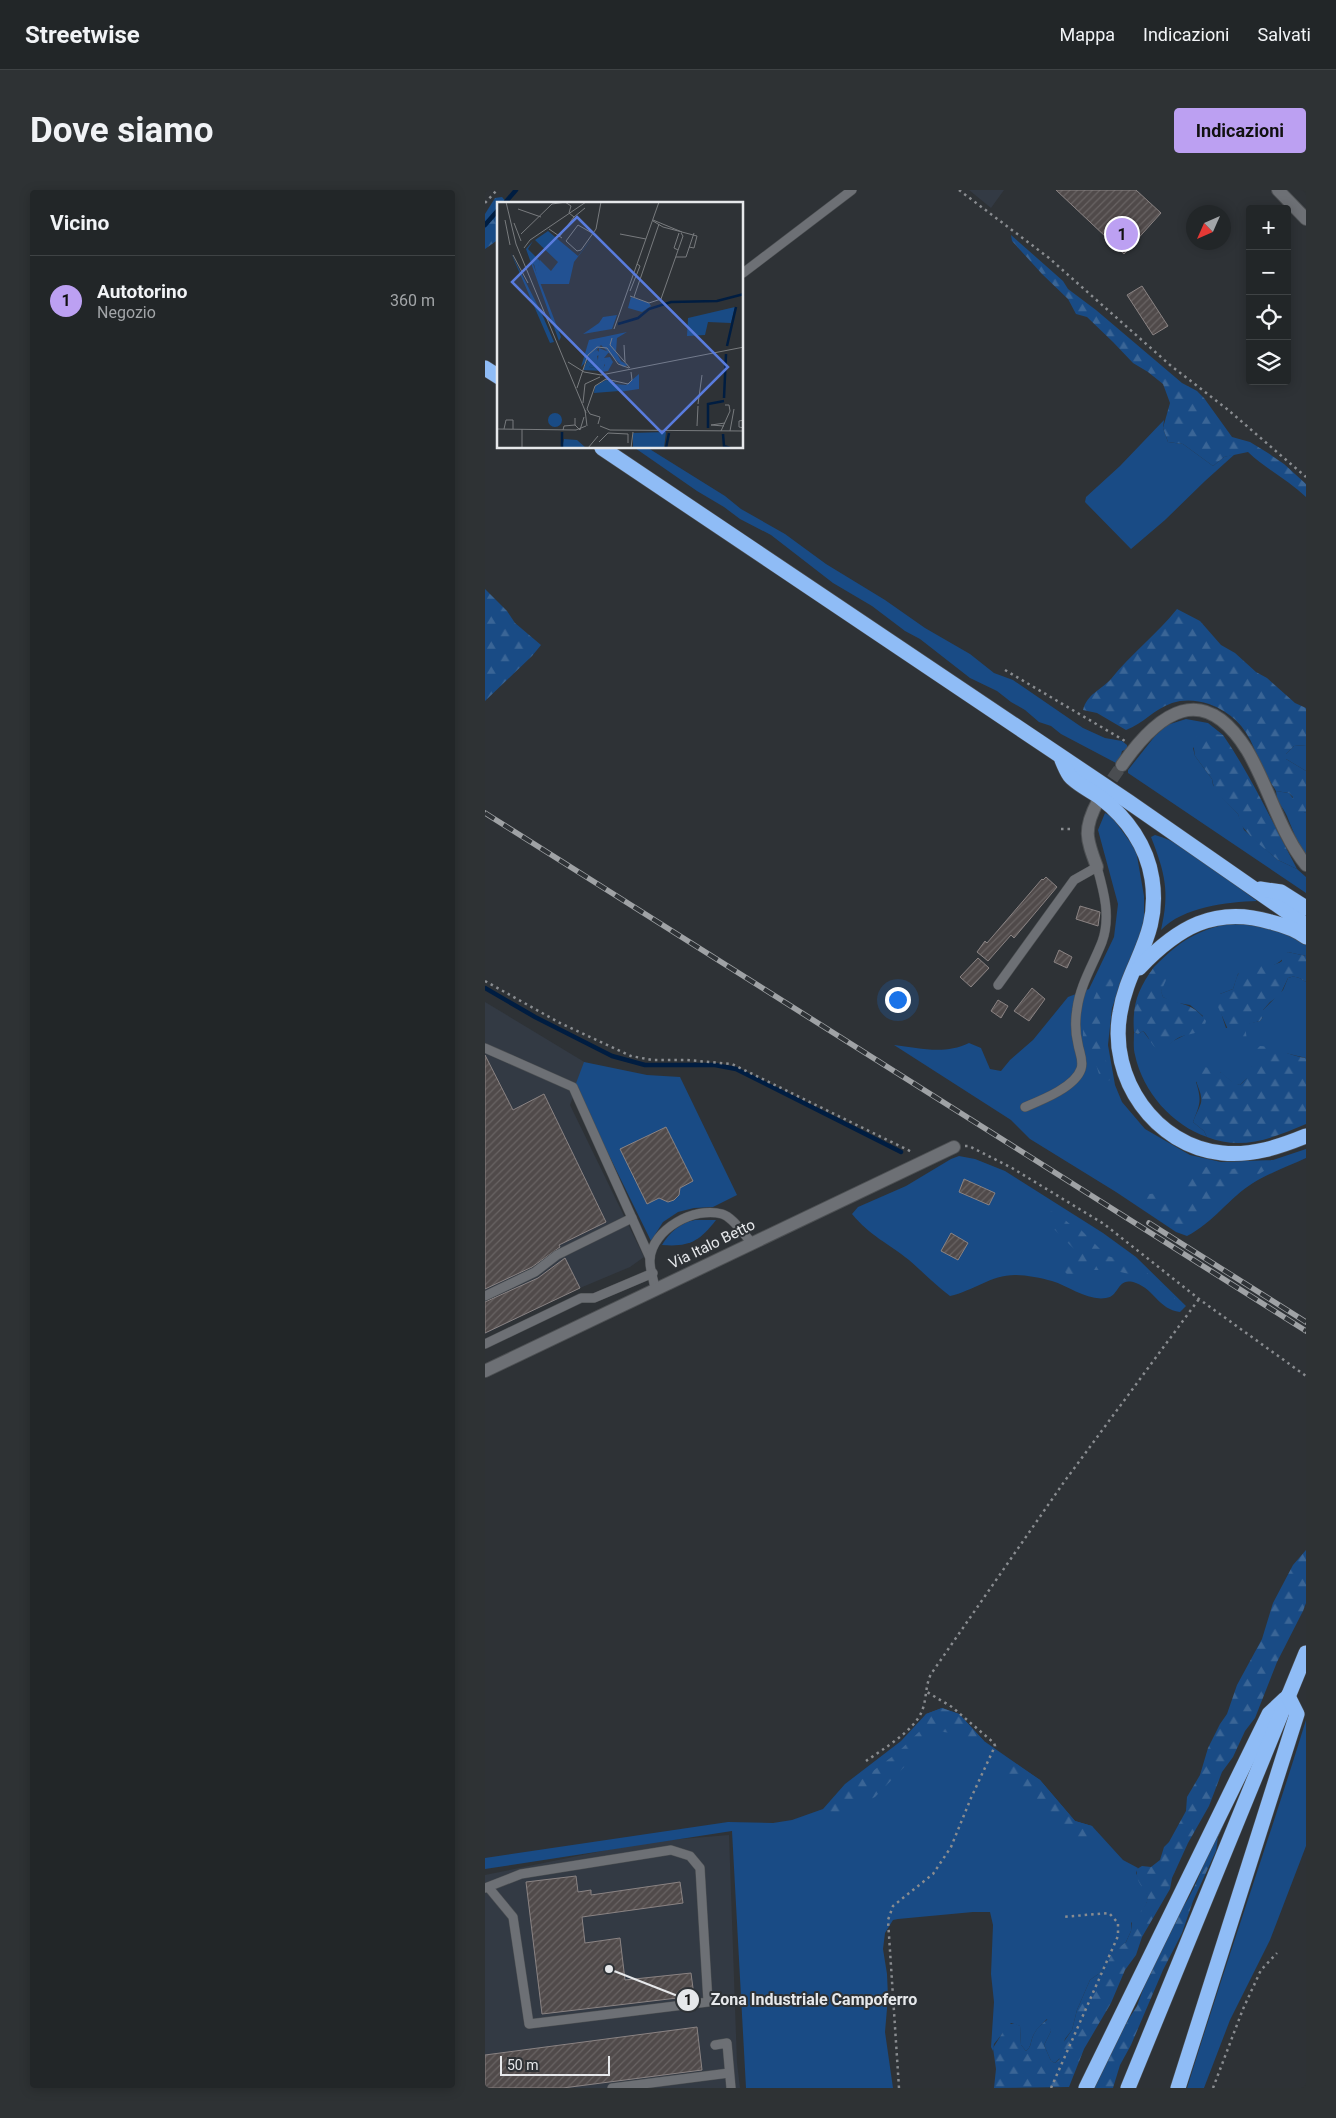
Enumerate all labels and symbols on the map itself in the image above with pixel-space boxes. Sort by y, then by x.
inset map [497,202,744,449]
north arrow [1186,205,1231,250]
pin: 1 [1106,215,1138,253]
your location [885,987,911,1013]
street label: Via Italo Betto [666,1215,758,1273]
callout: Zona Industriale Campoferro [676,1984,927,2015]
text: Zona Industriale Campoferro [711,1990,917,2009]
text: 1 [684,1991,692,2009]
scale bar [500,2053,610,2076]

